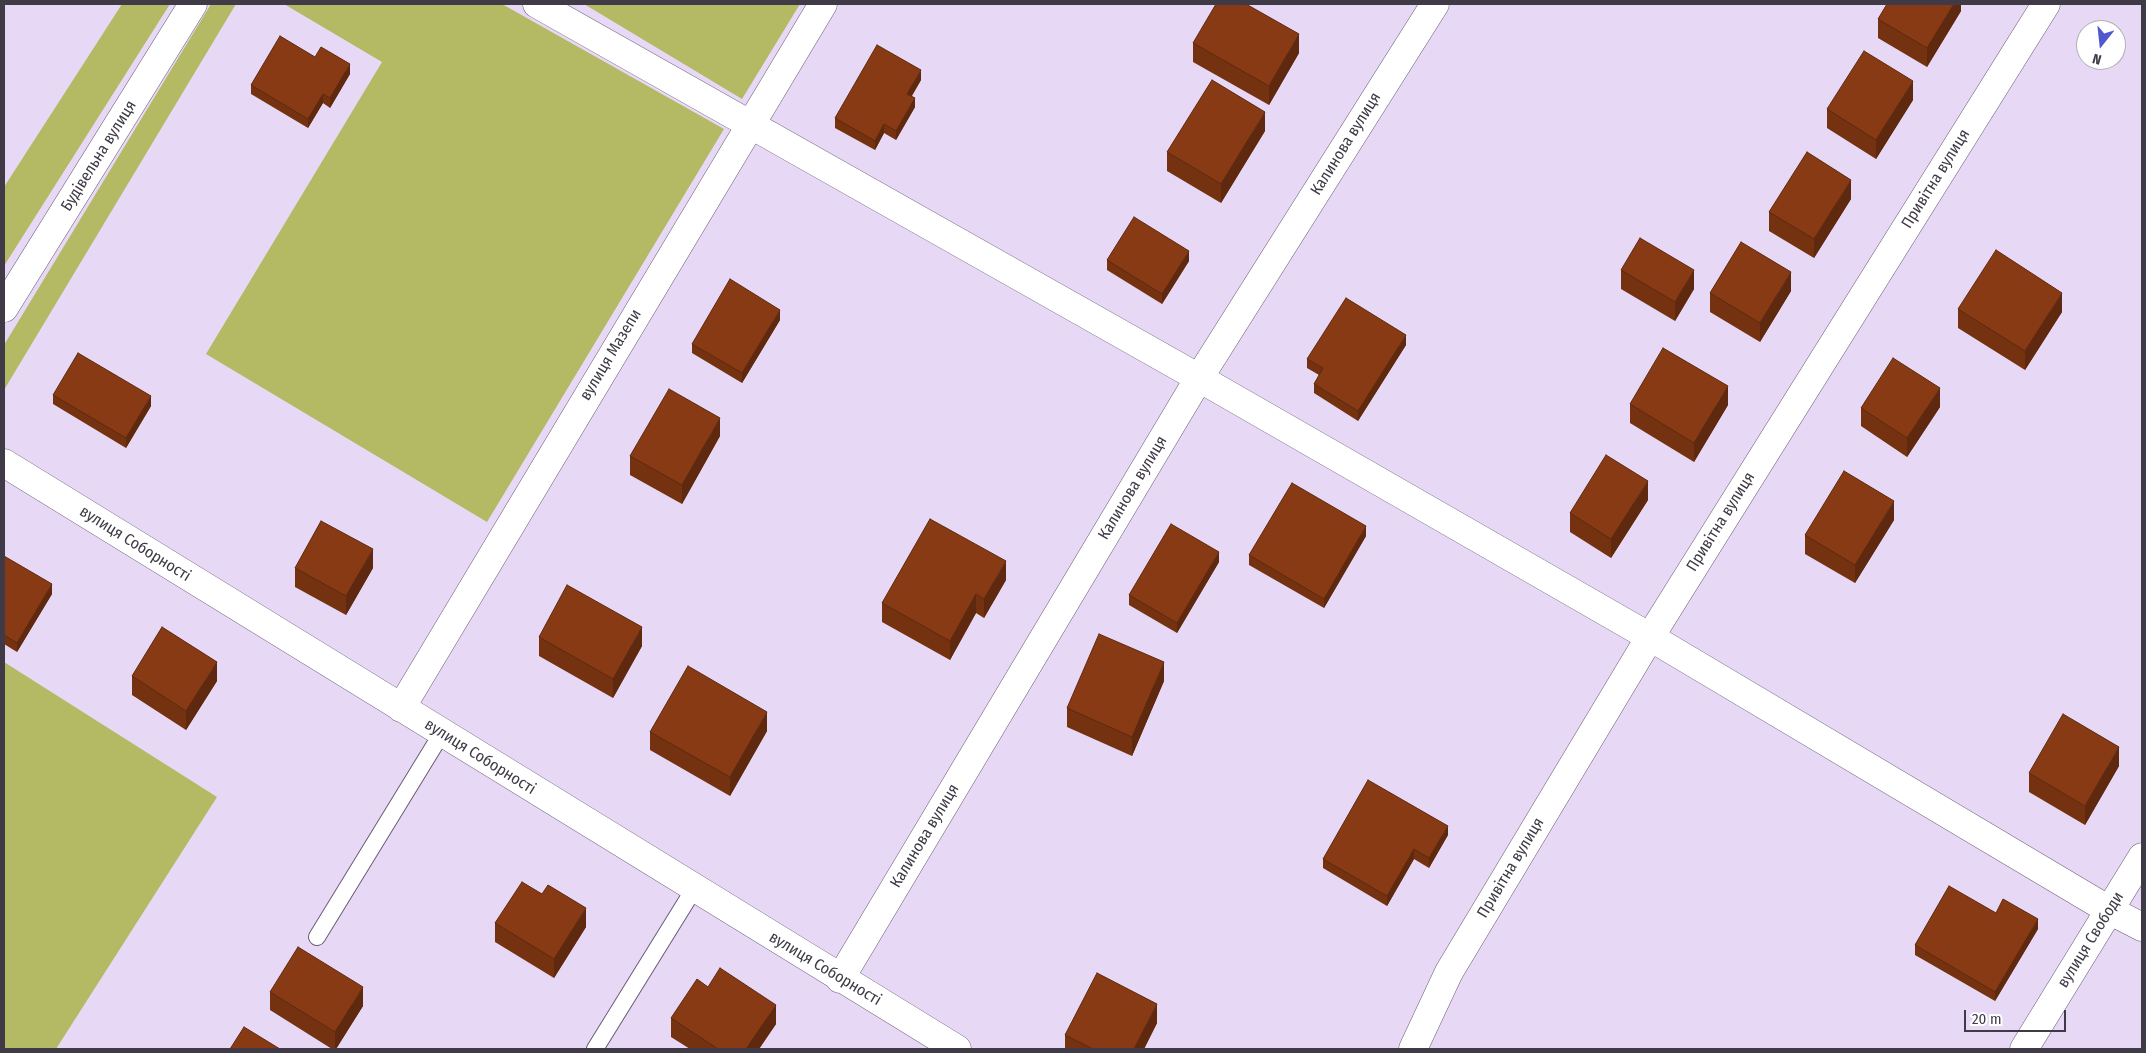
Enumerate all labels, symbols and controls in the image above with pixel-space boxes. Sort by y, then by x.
north arrow [2076,20,2126,70]
text: N [2091,50,2103,68]
street label: Калинова вулиця [1307,89,1385,199]
street label: Будівельна вулиця [57,97,141,215]
street label: Привітна вулиця [1898,126,1974,232]
street label: вулиця Мазепи [576,306,646,404]
street label: Калинова вулиця [1095,433,1171,543]
street label: Привітна вулиця [1683,469,1759,575]
street label: вулиця Соборності [76,502,194,586]
street label: вулиця Соборності [421,715,539,799]
street label: Калинова вулиця [887,781,963,891]
street label: Привітна вулиця [1474,814,1548,922]
street label: вулиця Свободи [2054,889,2128,991]
street label: вулиця Соборності [765,928,885,1010]
scale bar [1966,1000,2068,1032]
text: 20 m [1972,1010,2002,1028]

